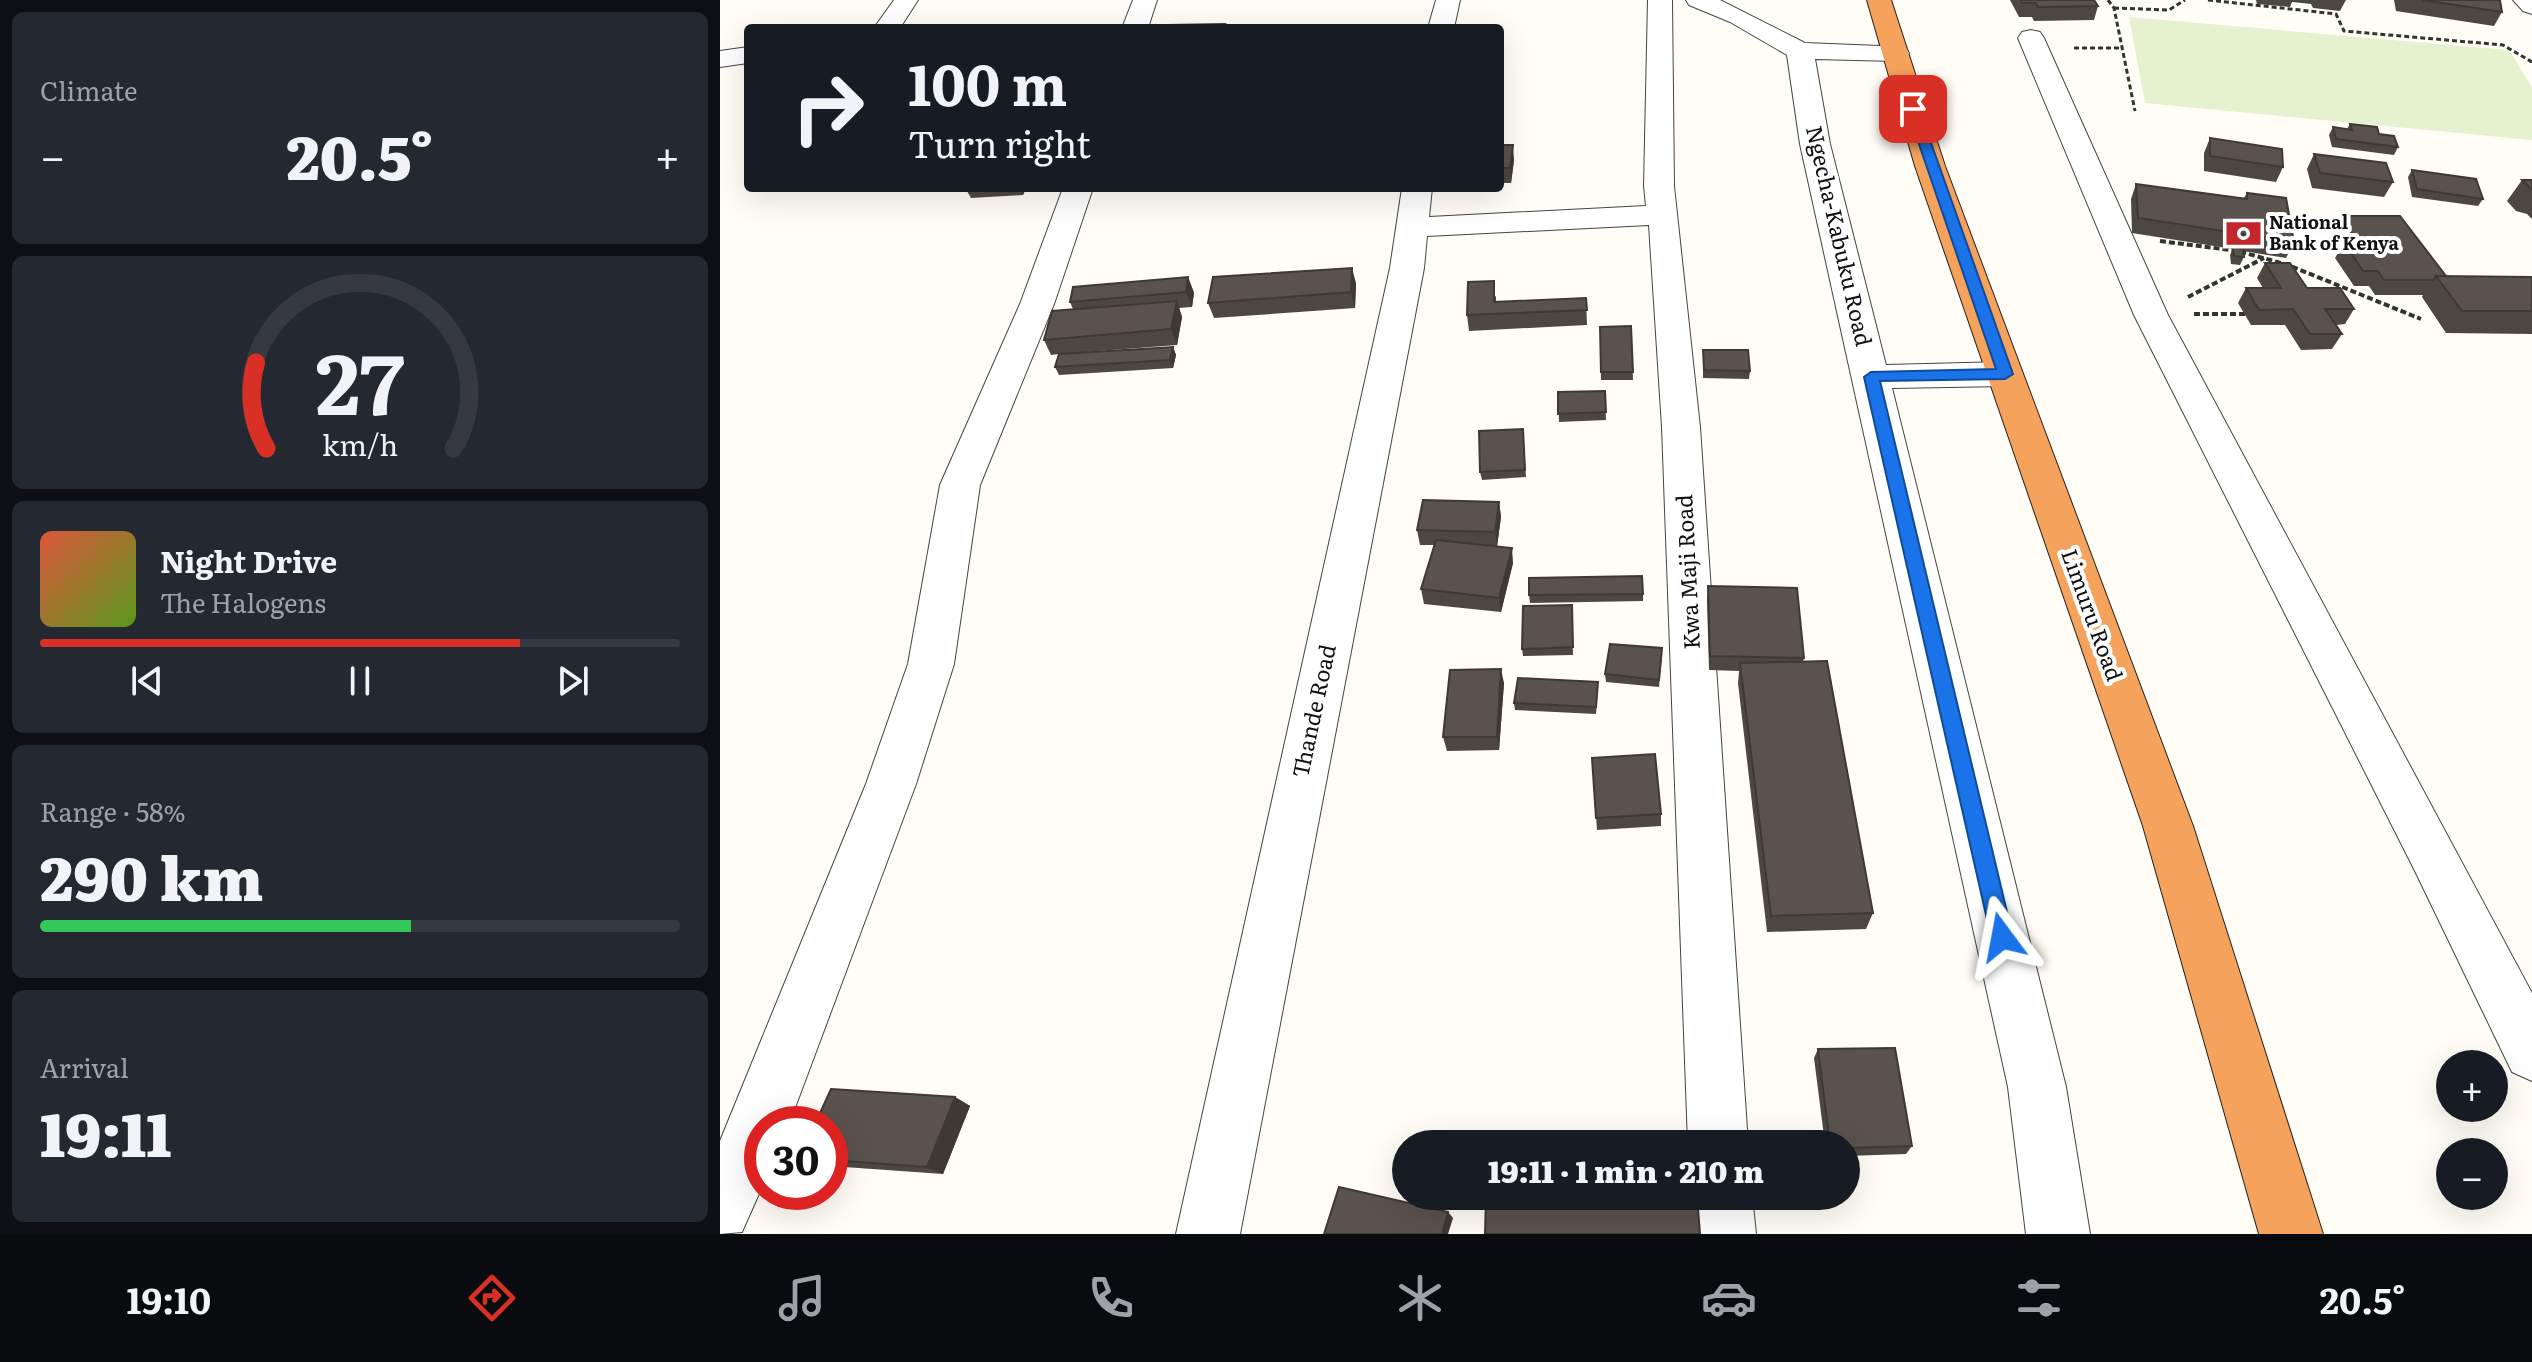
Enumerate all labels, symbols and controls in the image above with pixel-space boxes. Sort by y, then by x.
text: 100 m [908,40,1067,123]
icon: right [776,56,880,160]
text: Climate [40,70,138,109]
pin [1879,75,1947,143]
icon: arrive [1891,87,1935,131]
text: 20.5° [287,109,434,198]
text: Turn right [908,116,1091,169]
text: − [40,121,66,187]
text: + [654,121,680,187]
street label: Ngecha-Kabuku Road [1799,122,1882,349]
place label: National Bank of Kenya [2269,208,2400,256]
bank icon: National Bank of Kenya [2224,214,2262,252]
text: 27 [316,316,404,440]
text: km/h [322,422,398,465]
street label: Kwa Maji Road [1666,494,1707,650]
text: Night Drive [160,538,337,582]
street label: Limuru Road [2054,544,2133,685]
text: The Halogens [160,582,326,621]
street label: Thande Road [1282,641,1343,780]
icon: previous [125,659,169,703]
icon: pause [338,659,382,703]
icon: next [551,659,595,703]
text: Range · 58% [40,791,186,830]
text: 290 km [40,830,263,919]
position arrow [1960,895,2044,979]
text: Arrival [40,1047,129,1086]
map controls [2436,1050,2508,1210]
button: + [2436,1050,2508,1122]
text: 19:11 [40,1086,171,1175]
speed limit sign: 30 [744,1106,848,1210]
button: − [2436,1138,2508,1210]
text: 19:11 · 1 min · 210 m [1488,1148,1764,1192]
icon: directions [464,1270,520,1326]
icon: music [774,1270,830,1326]
icon: phone [1083,1270,1139,1326]
icon: climate [1392,1270,1448,1326]
icon: car [1701,1270,1757,1326]
icon: filters [2011,1270,2067,1326]
text: 19:10 [127,1272,211,1325]
text: 20.5° [2320,1272,2405,1325]

